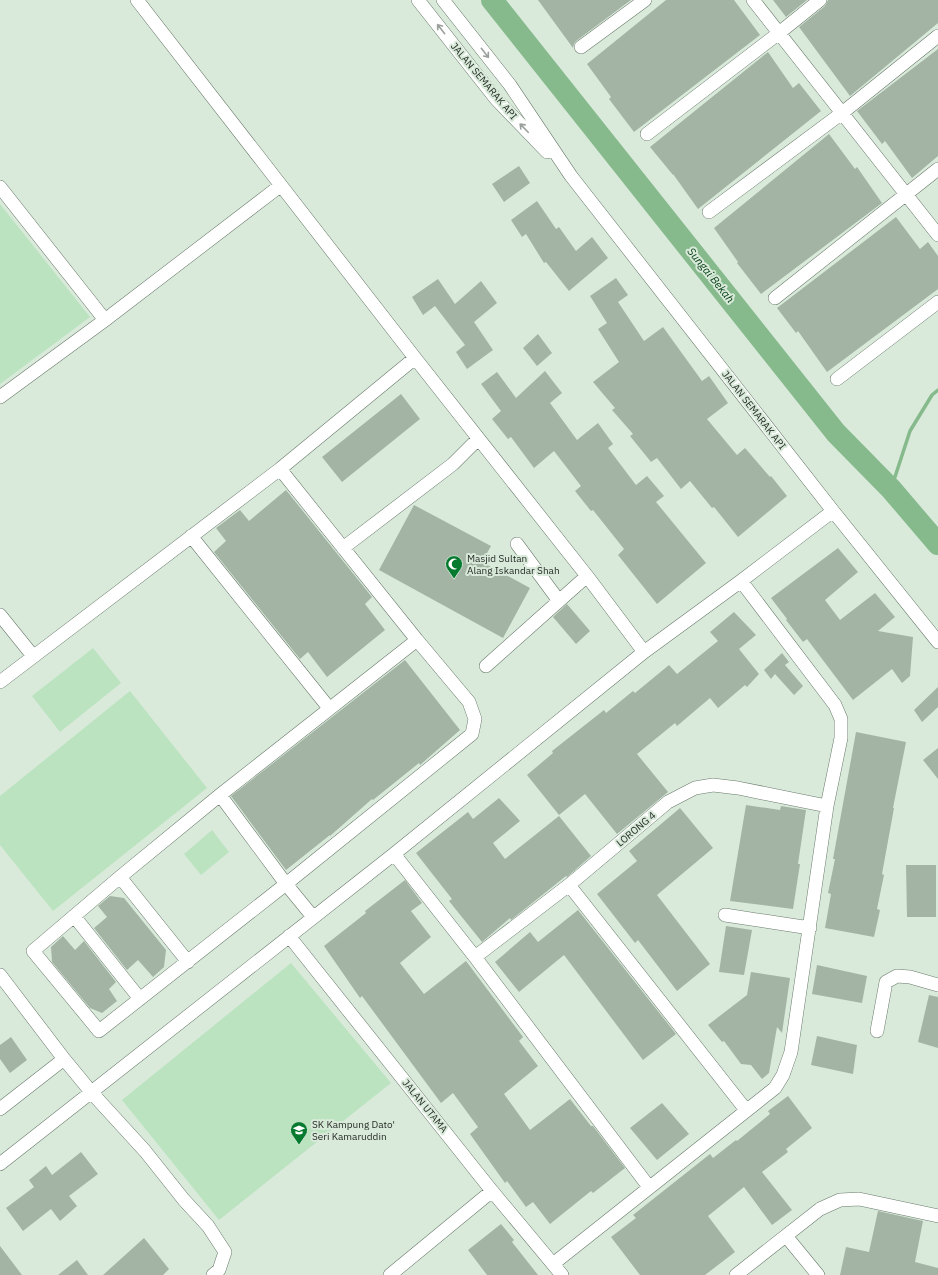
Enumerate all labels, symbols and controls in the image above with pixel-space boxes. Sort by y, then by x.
one-way arrow [436,23,445,34]
street label: JALAN SEMARAK API [448,40,520,122]
one-way arrow [481,47,489,58]
one-way arrow [519,123,529,133]
water label: Sungai Bekah [685,245,737,305]
street label: JALAN SEMARAK API [719,368,789,452]
place label: Masjid Sultan Alang Iskandar Shah [467,552,560,577]
mosque icon: Masjid Sultan Alang Iskandar Shah [444,554,464,579]
street label: LORONG 4 [614,809,658,849]
street label: JALAN UTAMA [399,1077,451,1136]
place label: SK Kampung Dato' Seri Kamaruddin [312,1118,395,1143]
school or university icon: SK Kampung Dato' Seri Kamaruddin [289,1120,309,1145]

